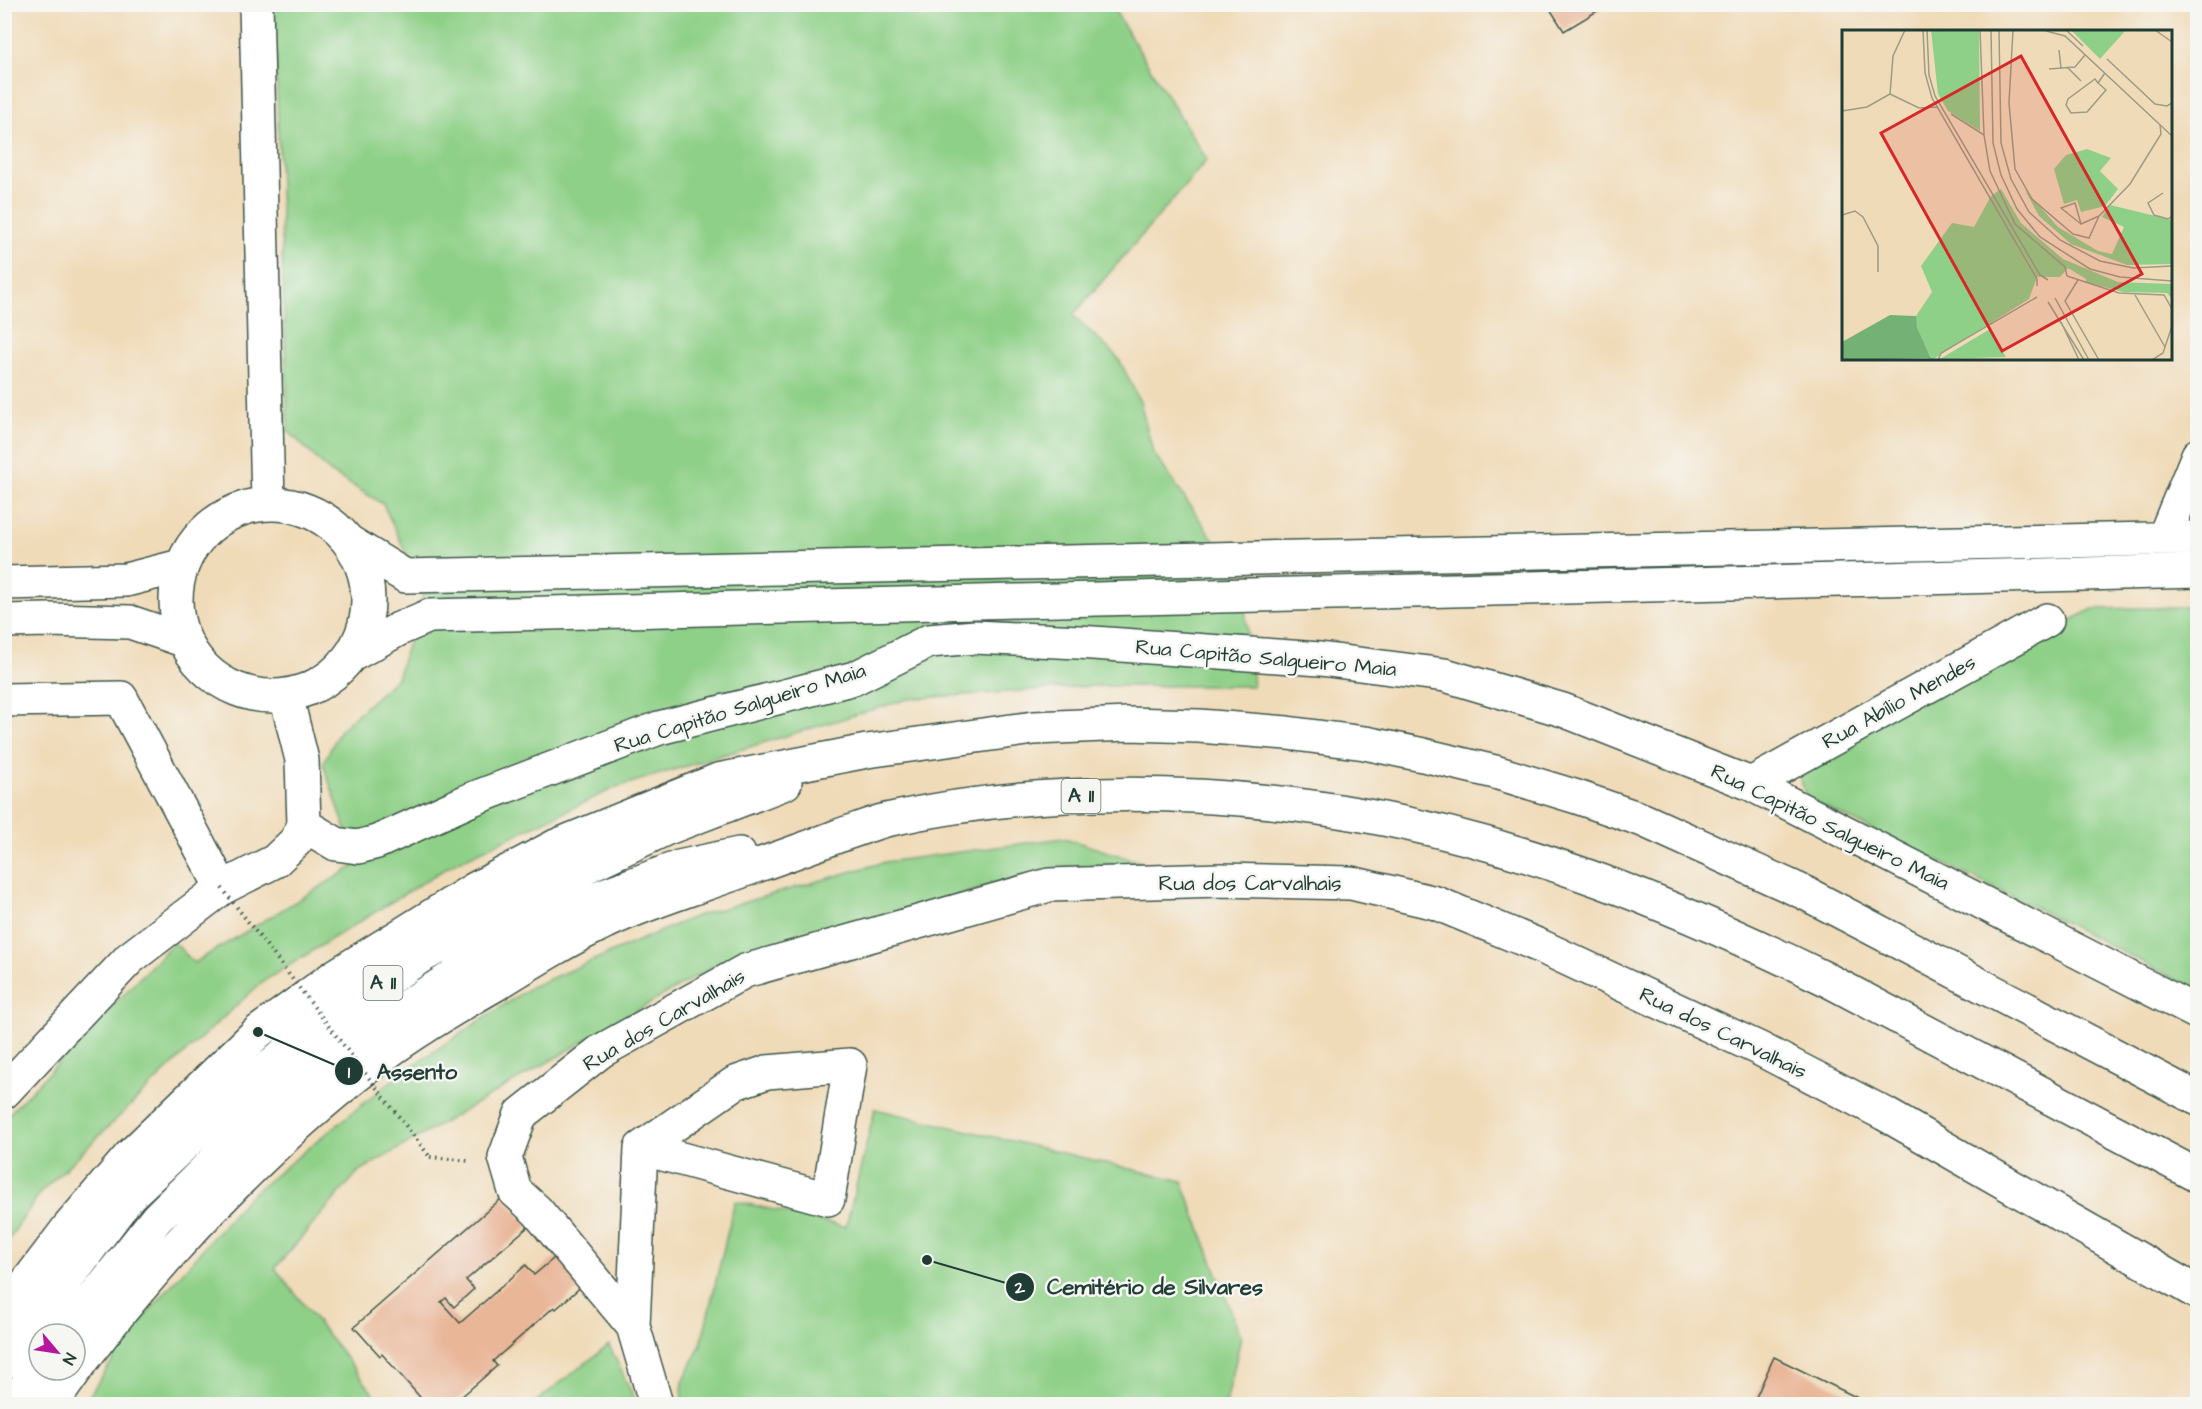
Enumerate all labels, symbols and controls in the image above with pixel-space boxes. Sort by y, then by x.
inset map [1842,30,2172,360]
street label: Rua Capitão Salgueiro Maia [1134,632,1398,686]
street label: Rua Abílio Mendes [1817,648,1981,756]
street label: Rua Capitão Salgueiro Maia [611,656,870,762]
street label: Rua Capitão Salgueiro Maia [1705,757,1954,899]
road number: A 11 [1062,779,1100,813]
street label: Rua dos Carvalhais [1158,869,1342,898]
street label: Rua dos Carvalhais [577,962,751,1078]
road number: A 11 [364,966,403,1000]
street label: Rua dos Carvalhais [1634,980,1812,1086]
callout: Assento [334,1051,469,1091]
text: Assento [377,1057,458,1088]
text: 1 [348,1060,351,1085]
callout: Cemitério de Silvares [1005,1267,1275,1307]
text: Cemitério de Silvares [1047,1272,1263,1303]
text: 2 [1014,1275,1026,1300]
north arrow [27,1322,87,1382]
text: N [57,1349,81,1369]

